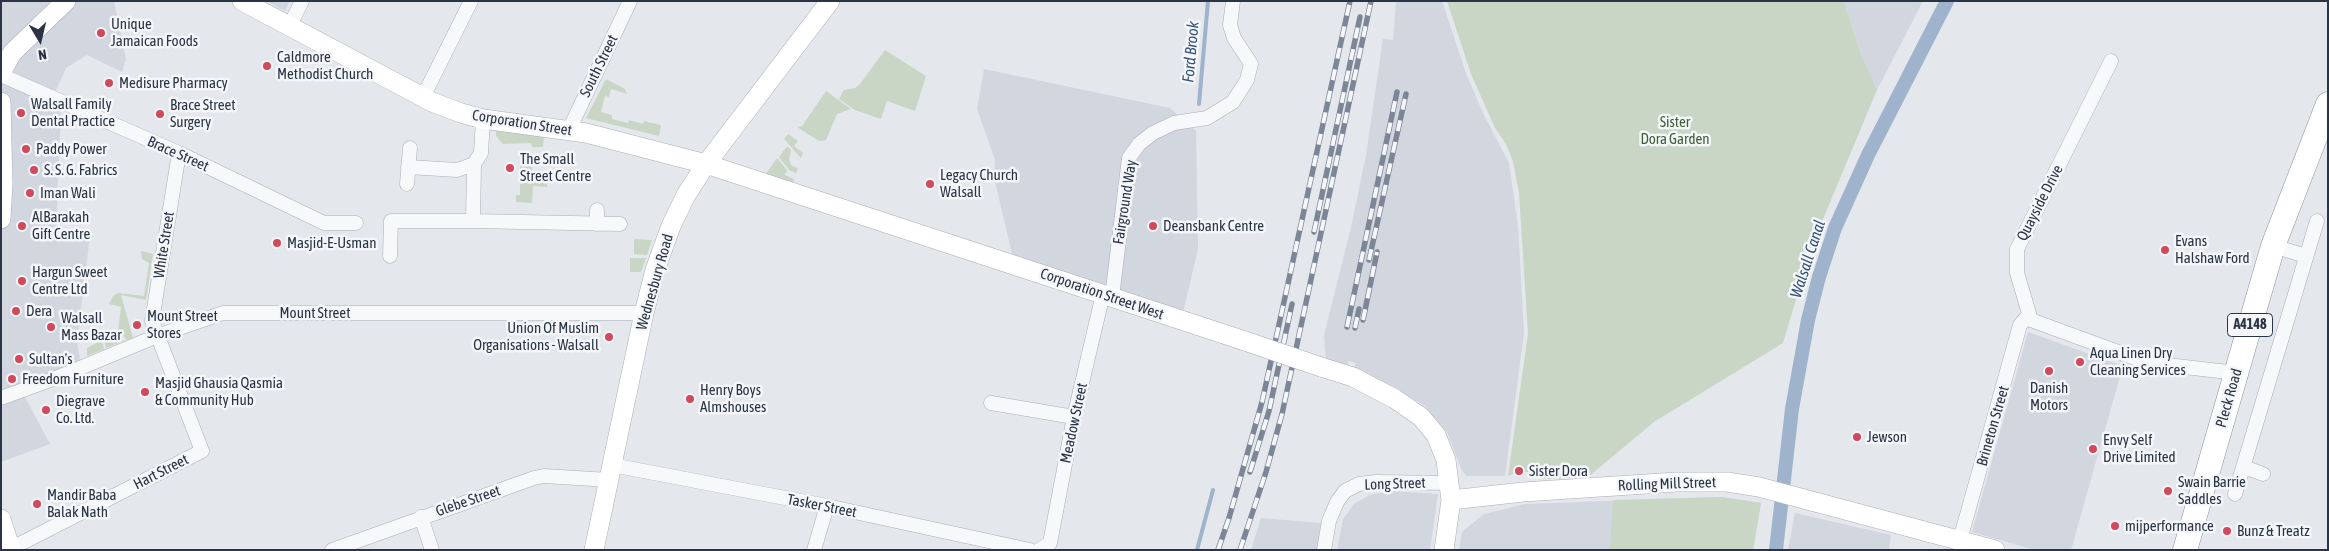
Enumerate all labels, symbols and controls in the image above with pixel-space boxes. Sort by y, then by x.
north arrow [15,15,65,65]
place label: Unique Jamaican Foods [111,15,198,50]
water label: Ford Brook [1179,20,1203,84]
marker: Unique Jamaican Foods [95,27,107,39]
street label: South Street [576,32,622,100]
text: N [37,46,48,63]
place label: Caldmore Methodist Church [277,48,373,83]
marker: Caldmore Methodist Church [261,60,273,72]
place label: Medisure Pharmacy [119,74,228,92]
marker: Medisure Pharmacy [103,77,115,89]
place label: Walsall Family Dental Practice [31,95,115,130]
place label: Brace Street Surgery [170,96,236,131]
street label: Corporation Street [471,106,573,140]
marker: Walsall Family Dental Practice [15,107,27,119]
marker: Brace Street Surgery [154,108,166,120]
park label: Sister Dora Garden [1640,113,1710,148]
street label: Brace Street [144,132,212,176]
place label: Paddy Power [36,140,107,158]
marker: Paddy Power [20,143,32,155]
place label: The Small Street Centre [520,150,591,185]
street label: Fairground Way [1109,158,1141,246]
place label: S. S. G. Fabrics [44,161,117,179]
marker: The Small Street Centre [504,162,516,174]
street label: Quayside Drive [2013,162,2067,244]
marker: S. S. G. Fabrics [28,164,40,176]
place label: Legacy Church Walsall [940,166,1018,201]
marker: Legacy Church Walsall [924,178,936,190]
place label: Iman Wali [40,184,96,202]
marker: Iman Wali [24,187,36,199]
place label: AlBarakah Gift Centre [32,208,90,243]
street label: White Street [150,210,178,280]
place label: Deansbank Centre [1163,217,1264,235]
water label: Walsall Canal [1786,218,1830,300]
marker: AlBarakah Gift Centre [16,220,28,232]
marker: Deansbank Centre [1147,220,1159,232]
street label: Wednesbury Road [633,232,677,332]
place label: Evans Halshaw Ford [2175,232,2250,267]
place label: Masjid-E-Usman [287,234,376,252]
marker: Masjid-E-Usman [271,237,283,249]
marker: Evans Halshaw Ford [2159,244,2171,256]
place label: Hargun Sweet Centre Ltd [32,263,108,298]
street label: Corporation Street West [1038,264,1166,324]
marker: Hargun Sweet Centre Ltd [16,275,28,287]
place label: Dera [26,302,52,320]
street label: Mount Street [280,304,350,322]
marker: Dera [10,305,22,317]
place label: Mount Street Stores [147,307,218,342]
place label: Walsall Mass Bazar [61,309,122,344]
road number: A4148 [2228,314,2272,336]
marker: Mount Street Stores [131,319,143,331]
place label: Union Of Muslim Organisations - Walsall [473,319,599,354]
marker: Walsall Mass Bazar [45,321,57,333]
marker: Union Of Muslim Organisations - Walsall [603,331,615,343]
place label: Aqua Linen Dry Cleaning Services [2090,344,2186,379]
place label: Sultan's [29,350,73,368]
marker: Sultan's [13,353,25,365]
marker: Aqua Linen Dry Cleaning Services [2074,356,2086,368]
marker: Danish Motors [2043,365,2055,377]
street label: Pleck Road [2212,366,2246,430]
place label: Freedom Furniture [22,370,124,388]
marker: Freedom Furniture [6,373,18,385]
place label: Masjid Ghausia Qasmia & Community Hub [155,374,283,409]
place label: Danish Motors [2030,379,2068,414]
place label: Henry Boys Almshouses [700,381,766,416]
street label: Meadow Street [1057,381,1091,465]
street label: Brineton Street [1973,384,2013,468]
marker: Masjid Ghausia Qasmia & Community Hub [139,386,151,398]
place label: Diegrave Co. Ltd. [56,392,105,427]
marker: Henry Boys Almshouses [684,393,696,405]
marker: Diegrave Co. Ltd. [40,404,52,416]
place label: Jewson [1867,428,1907,446]
marker: Jewson [1851,431,1863,443]
place label: Envy Self Drive Limited [2103,431,2176,466]
marker: Envy Self Drive Limited [2087,443,2099,455]
street label: Hart Street [131,451,191,493]
place label: Sister Dora [1529,462,1588,480]
marker: Sister Dora [1513,465,1525,477]
street label: Rolling Mill Street [1618,473,1716,495]
place label: Swain Barrie Saddles [2178,473,2246,508]
street label: Long Street [1364,474,1426,494]
street label: Glebe Street [433,482,503,520]
marker: Swain Barrie Saddles [2162,485,2174,497]
place label: Mandir Baba Balak Nath [47,486,117,521]
street label: Tasker Street [786,490,858,522]
marker: Mandir Baba Balak Nath [31,498,43,510]
place label: mijperformance [2125,517,2214,535]
marker: mijperformance [2109,520,2121,532]
place label: Bunz & Treatz [2237,522,2310,540]
marker: Bunz & Treatz [2221,525,2233,537]

